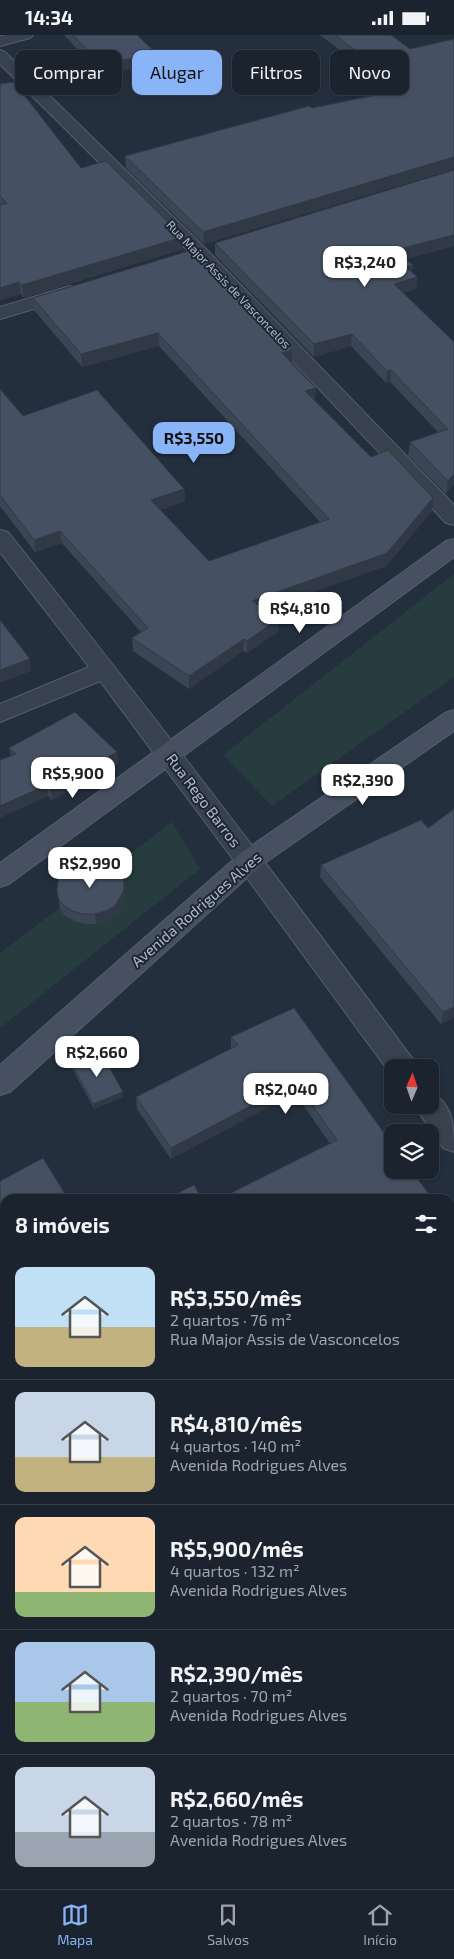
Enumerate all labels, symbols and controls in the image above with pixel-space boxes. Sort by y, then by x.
text: 14:34 [25,6,73,29]
chip: Comprar [15,50,122,95]
chip: Alugar [132,50,222,95]
chip: Filtros [232,50,320,95]
chip: Novo [330,50,409,95]
street label: Rua Major Assis de Vasconcelos [163,217,294,352]
pin: R$3,240 [319,245,411,288]
text: R$3,240 [334,252,396,271]
pin: R$3,550 [148,421,240,464]
text: R$3,550 [164,428,224,447]
pin: R$4,810 [254,591,346,634]
text: R$4,810 [270,598,330,617]
street label: Rua Rego Barros [163,750,245,850]
pin: R$5,900 [27,757,119,799]
text: R$5,900 [42,763,104,782]
pin: R$2,390 [317,763,409,806]
text: R$2,390 [332,770,394,789]
pin: R$2,990 [44,847,136,889]
street label: Avenida Rodrigues Alves [127,848,265,970]
text: R$2,990 [59,853,121,872]
pin: R$2,660 [51,1035,143,1078]
text: R$2,660 [66,1042,128,1061]
north arrow [384,1059,439,1114]
map controls [384,1059,439,1179]
pin: R$2,040 [240,1073,332,1115]
text: R$2,040 [254,1079,318,1098]
button: layers [384,1124,439,1179]
icon: filters [412,1210,440,1238]
text: 8 imóveis [15,1212,110,1237]
text: R$3,550/mês [170,1285,302,1310]
icon: home [55,1287,115,1347]
text: 2 quartos · 76 m² [170,1310,292,1329]
text: Rua Major Assis de Vasconcelos [170,1329,400,1348]
text: R$4,810/mês [170,1411,302,1436]
icon: home [55,1412,115,1472]
text: 4 quartos · 140 m² [170,1436,301,1455]
text: Avenida Rodrigues Alves [170,1455,347,1474]
text: R$5,900/mês [170,1536,304,1561]
icon: home [55,1537,115,1597]
text: 4 quartos · 132 m² [170,1561,300,1580]
text: Avenida Rodrigues Alves [170,1580,347,1599]
text: R$2,390/mês [170,1661,303,1686]
icon: home [55,1662,115,1722]
text: 2 quartos · 70 m² [170,1686,292,1705]
text: Avenida Rodrigues Alves [170,1705,347,1724]
text: R$2,660/mês [170,1786,304,1811]
icon: home [55,1787,115,1847]
text: 2 quartos · 78 m² [170,1811,292,1830]
text: Avenida Rodrigues Alves [170,1830,347,1849]
tab: Mapa [57,1901,93,1948]
tab: Salvos [207,1901,249,1948]
tab: Início [363,1901,397,1948]

